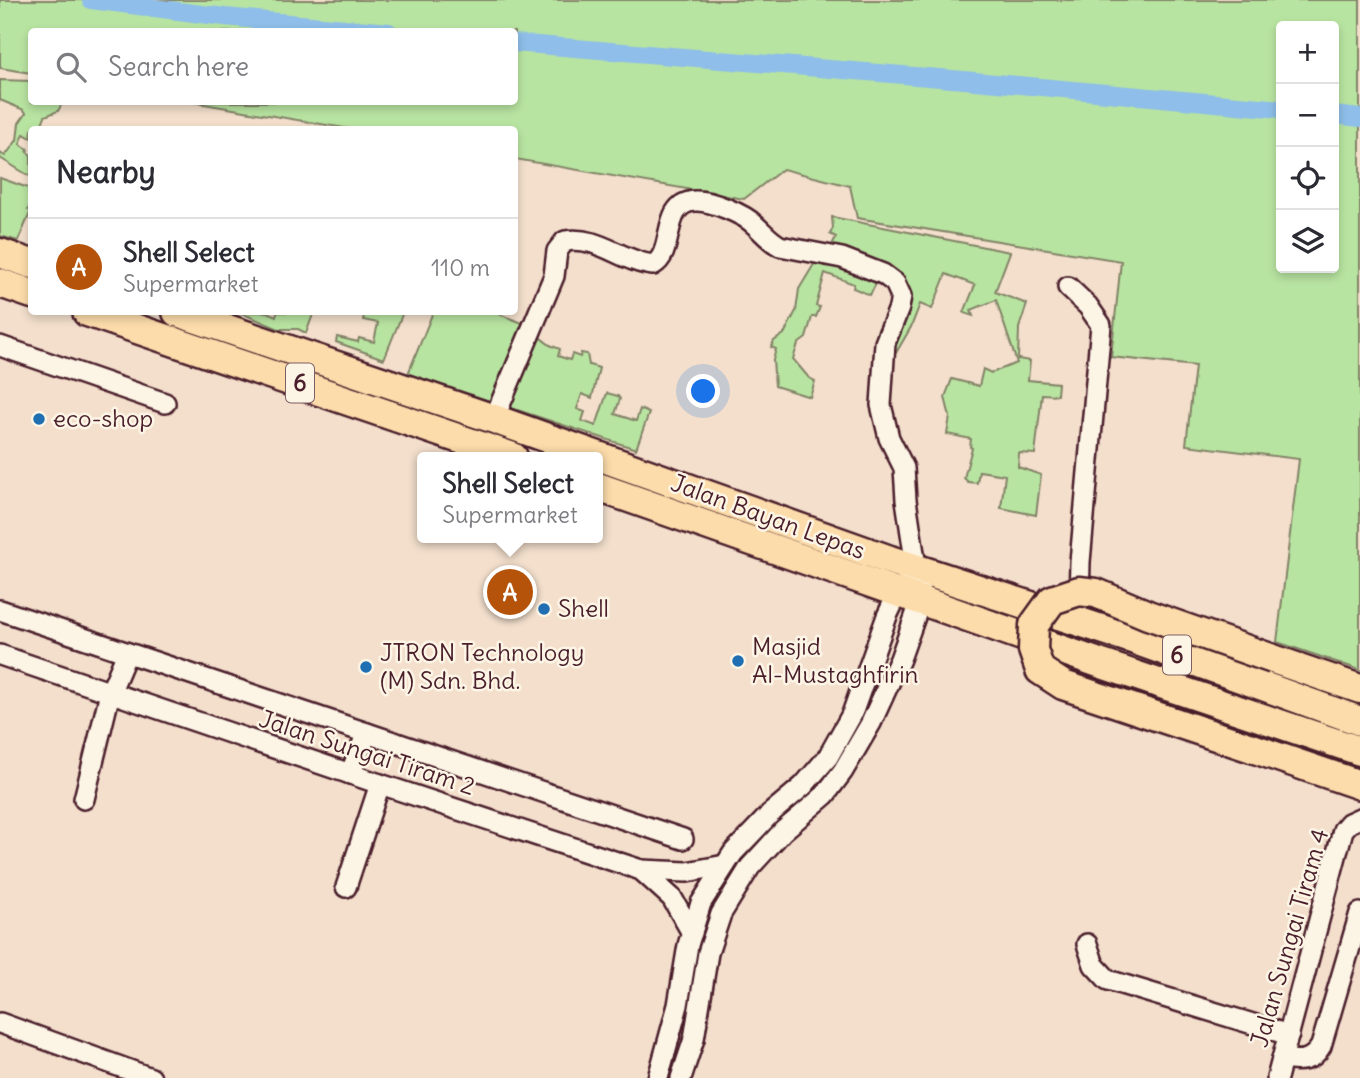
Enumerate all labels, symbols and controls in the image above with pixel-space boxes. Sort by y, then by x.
map controls [1276,21,1339,273]
button: + [1276,21,1339,84]
search box [28,28,518,105]
icon: search [52,48,90,86]
text: Search here [108,50,249,83]
button: − [1276,84,1339,147]
button: locate [1276,147,1339,210]
text: Nearby [56,153,156,191]
button: layers [1276,210,1339,273]
text: Shell Select [123,236,255,269]
text: A [72,253,86,282]
text: 110 m [431,253,490,282]
text: Supermarket [123,269,259,298]
road number: 6 [286,364,314,402]
your location [686,374,720,408]
place label: eco-shop [53,403,153,433]
marker: eco-shop [31,411,47,427]
popup [417,452,603,543]
text: Shell Select [442,467,574,500]
street label: Jalan Bayan Lepas [667,467,869,565]
text: Supermarket [442,500,578,529]
pin: A [487,566,533,618]
place label: Shell [558,593,609,623]
marker: Shell [536,601,552,617]
place label: Masjid Al-Mustaghfirin [752,631,919,689]
road number: 6 [1163,636,1191,674]
place label: JTRON Technology (M) Sdn. Bhd. [380,637,584,695]
marker: Masjid Al-Mustaghfirin [730,653,746,669]
marker: JTRON Technology (M) Sdn. Bhd. [358,659,374,675]
street label: Jalan Sungai Tiram 2 [256,703,479,801]
street label: Jalan Sungai Tiram 4 [1244,825,1335,1050]

